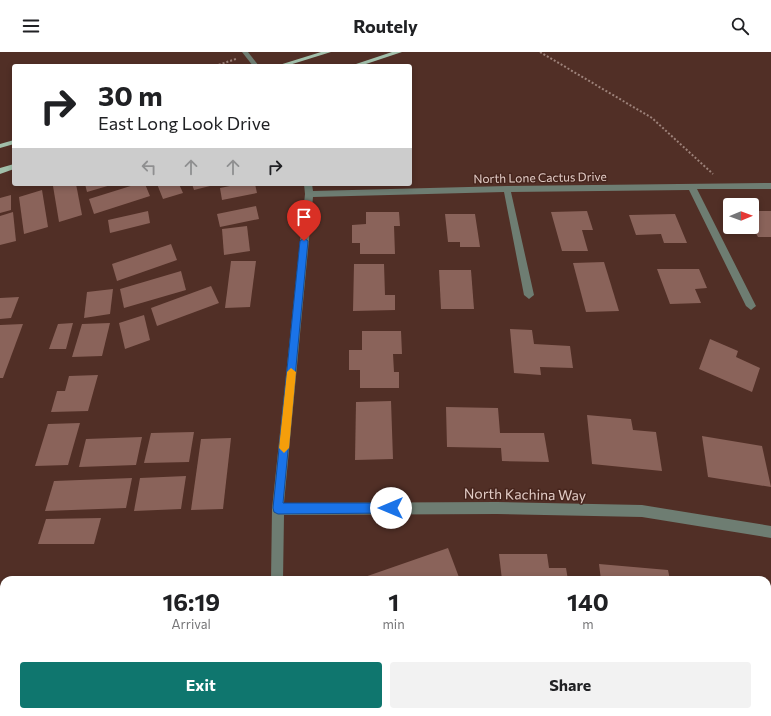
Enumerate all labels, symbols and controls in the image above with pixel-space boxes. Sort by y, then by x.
icon: menu [20,15,42,37]
text: Routely [353,15,418,37]
icon: search [729,15,751,37]
text: 30 m [98,78,163,112]
icon: right [32,80,84,132]
text: East Long Look Drive [98,112,270,134]
icon: left [138,156,160,178]
icon: ahead [180,156,202,178]
icon: ahead [222,156,244,178]
icon: right [264,156,286,178]
street label: North Lone Cactus Drive [473,169,607,185]
north arrow [723,198,759,234]
map controls [723,198,759,234]
pin [287,200,321,241]
icon: arrive [293,206,315,228]
street label: North Kachina Way [464,484,586,504]
position arrow [370,487,412,529]
text: 16:19 [162,587,220,616]
text: 1 [388,587,399,616]
text: 140 [567,587,609,616]
text: Arrival [172,616,211,632]
text: min [383,616,405,632]
text: m [582,616,593,632]
button: Exit [20,662,382,708]
button: Share [390,662,751,708]

